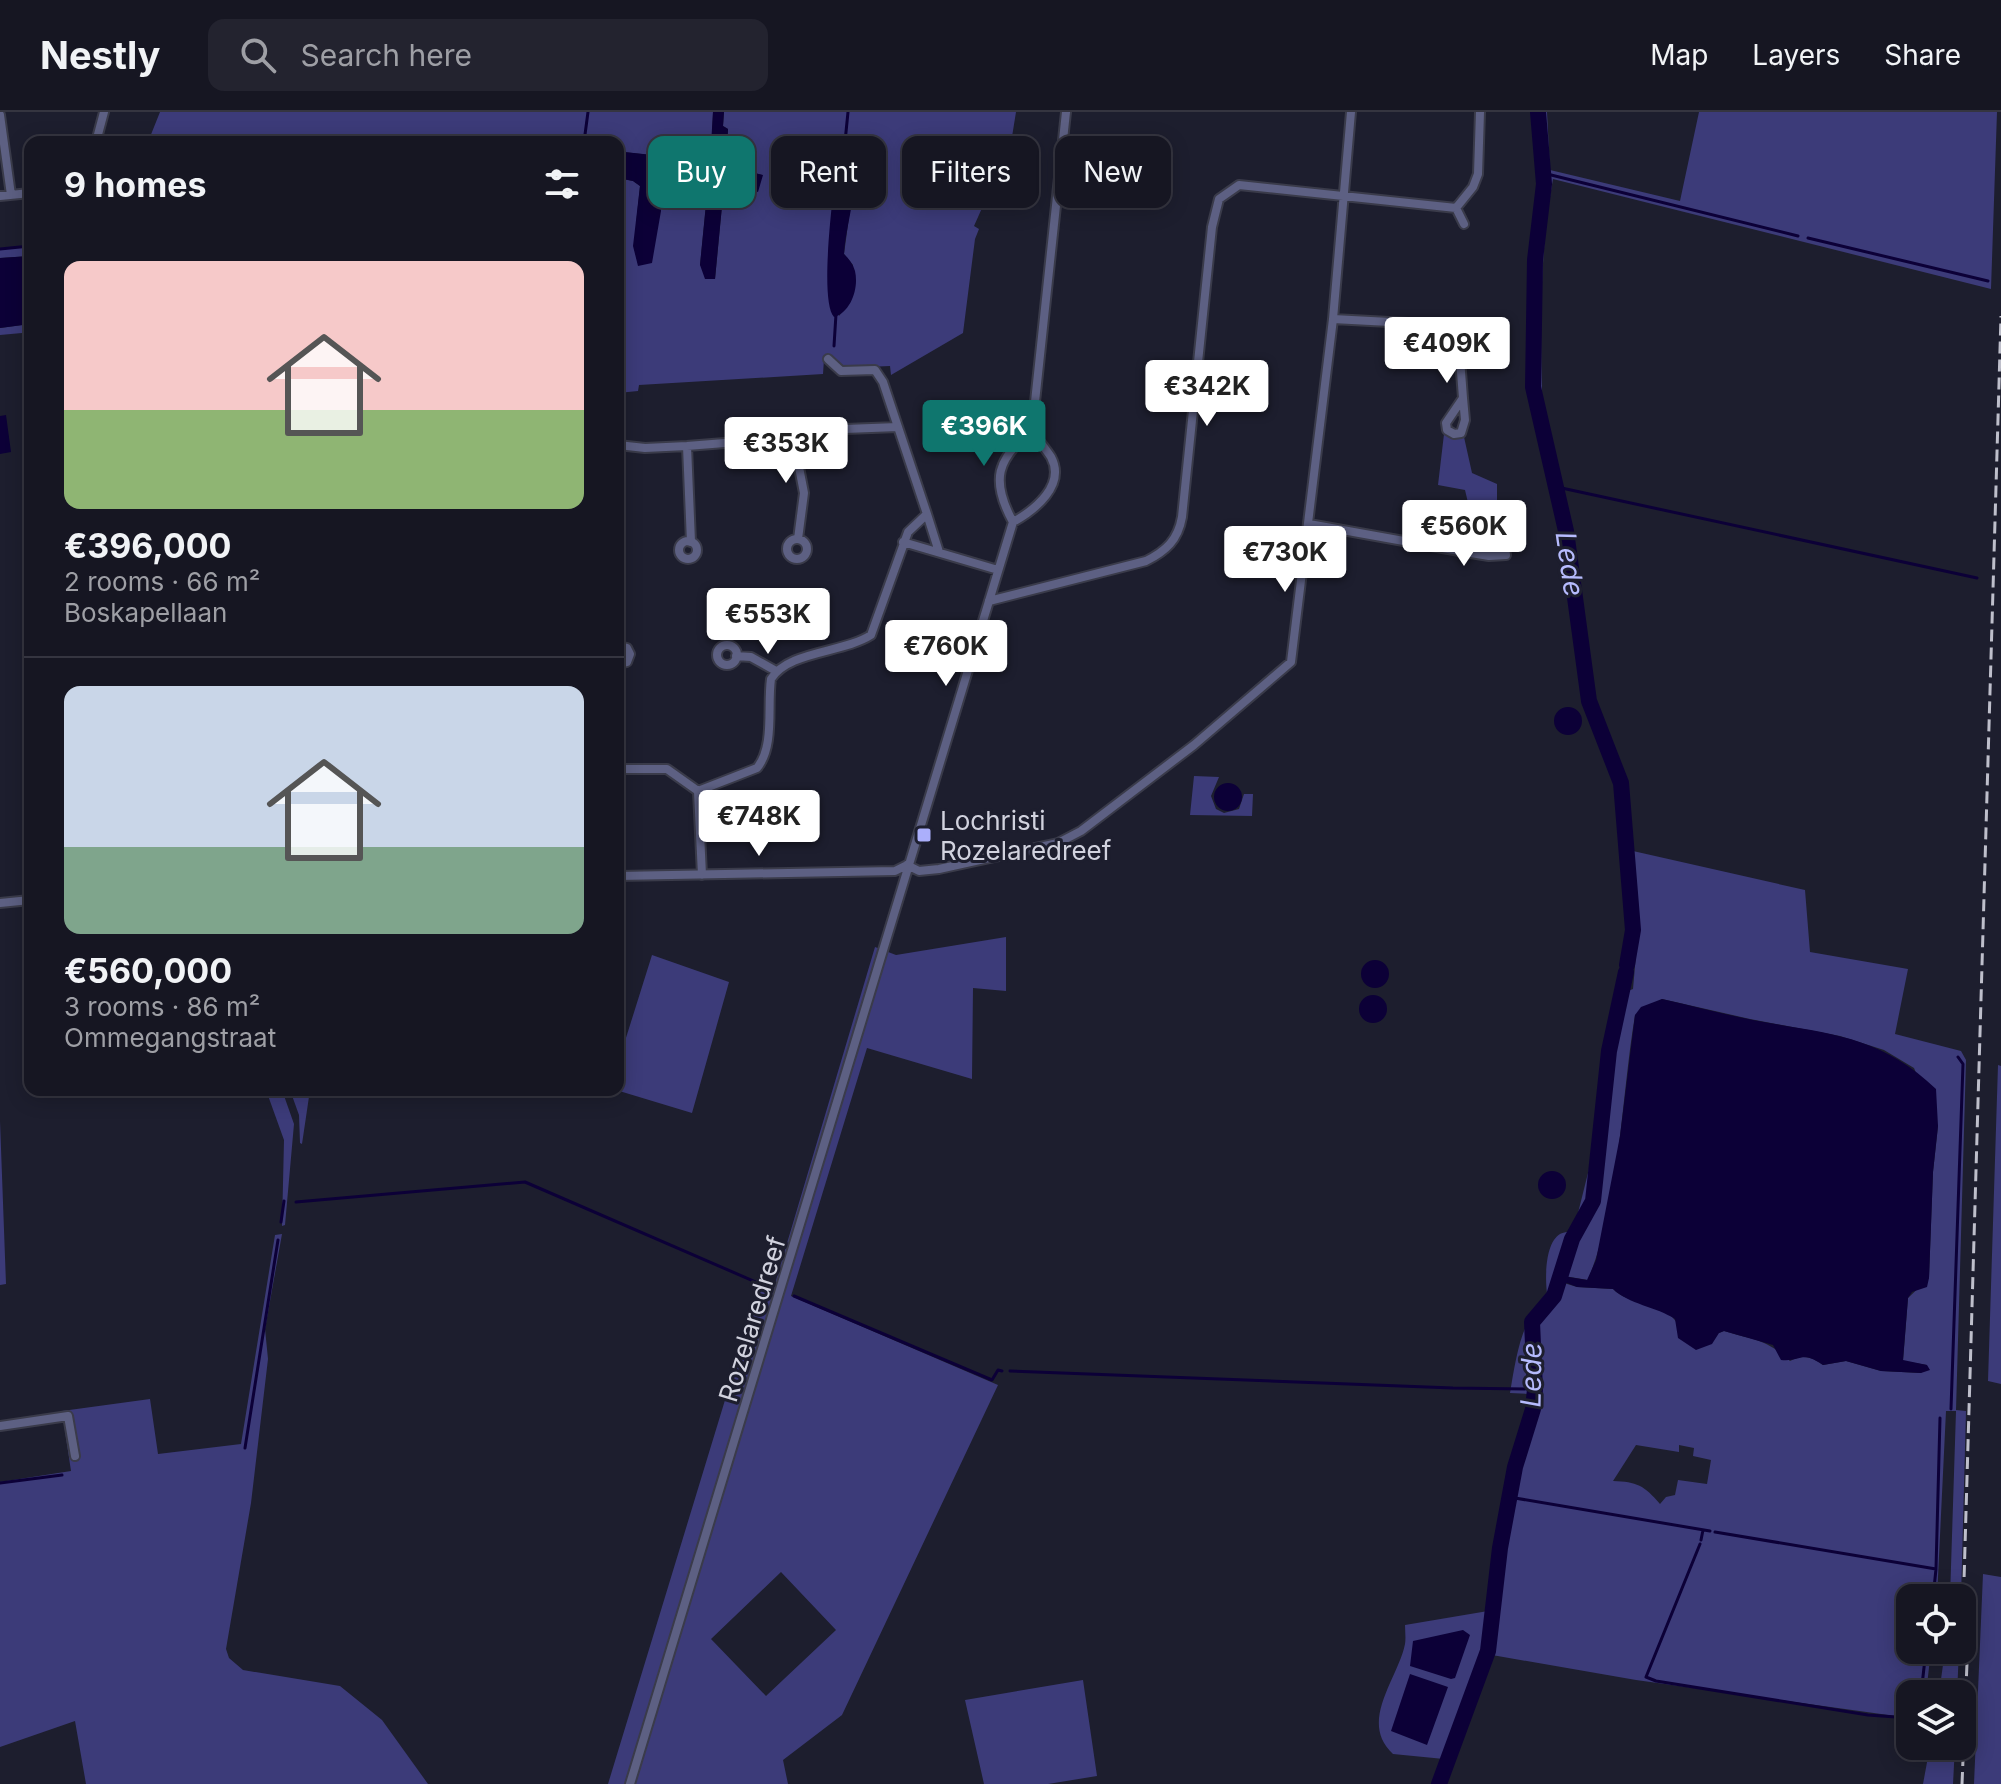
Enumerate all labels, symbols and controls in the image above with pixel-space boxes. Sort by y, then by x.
search box [208,19,768,91]
text: Nestly [40,32,160,78]
icon: search [236,33,280,77]
text: Search here [300,37,472,73]
text: Map [1650,38,1708,72]
text: Layers [1752,38,1840,72]
text: Share [1884,38,1961,72]
chip: Buy [648,136,755,208]
chip: Rent [771,136,886,208]
chip: Filters [902,136,1039,208]
chip: New [1055,136,1171,208]
icon: filters [540,162,584,206]
text: 9 homes [64,164,206,205]
icon: home [252,313,396,457]
pin: €409K [1391,317,1503,385]
text: €409K [1403,327,1491,358]
pin: €342K [1151,360,1263,428]
text: €342K [1163,370,1251,401]
pin: €396K [928,400,1040,468]
text: €396K [940,410,1028,441]
pin: €353K [730,417,842,485]
text: €353K [743,427,829,458]
pin: €560K [1408,500,1520,568]
text: €560K [1420,510,1508,541]
text: €396,000 [64,525,232,566]
pin: €730K [1229,526,1341,594]
water label: Lede [1549,529,1591,599]
text: €730K [1242,536,1328,567]
text: 2 rooms · 66 m² [64,566,260,597]
pin: €553K [712,588,824,656]
text: Boskapellaan [64,597,227,628]
text: €553K [725,598,811,629]
pin: €760K [890,620,1002,688]
text: €760K [903,630,989,661]
icon: home [252,738,396,882]
pin: €748K [703,790,815,858]
text: €748K [717,800,801,831]
place label: Lochristi Rozelaredreef [940,805,1112,866]
marker: Lochristi Rozelaredreef [915,826,933,844]
text: €560,000 [64,950,232,991]
text: 3 rooms · 86 m² [64,991,260,1022]
text: Ommegangstraat [64,1022,276,1053]
street label: Rozelaredreef [712,1232,792,1405]
water label: Lede [1513,1342,1549,1408]
map controls [1896,1584,1976,1760]
button: locate [1896,1584,1976,1664]
button: layers [1896,1680,1976,1760]

